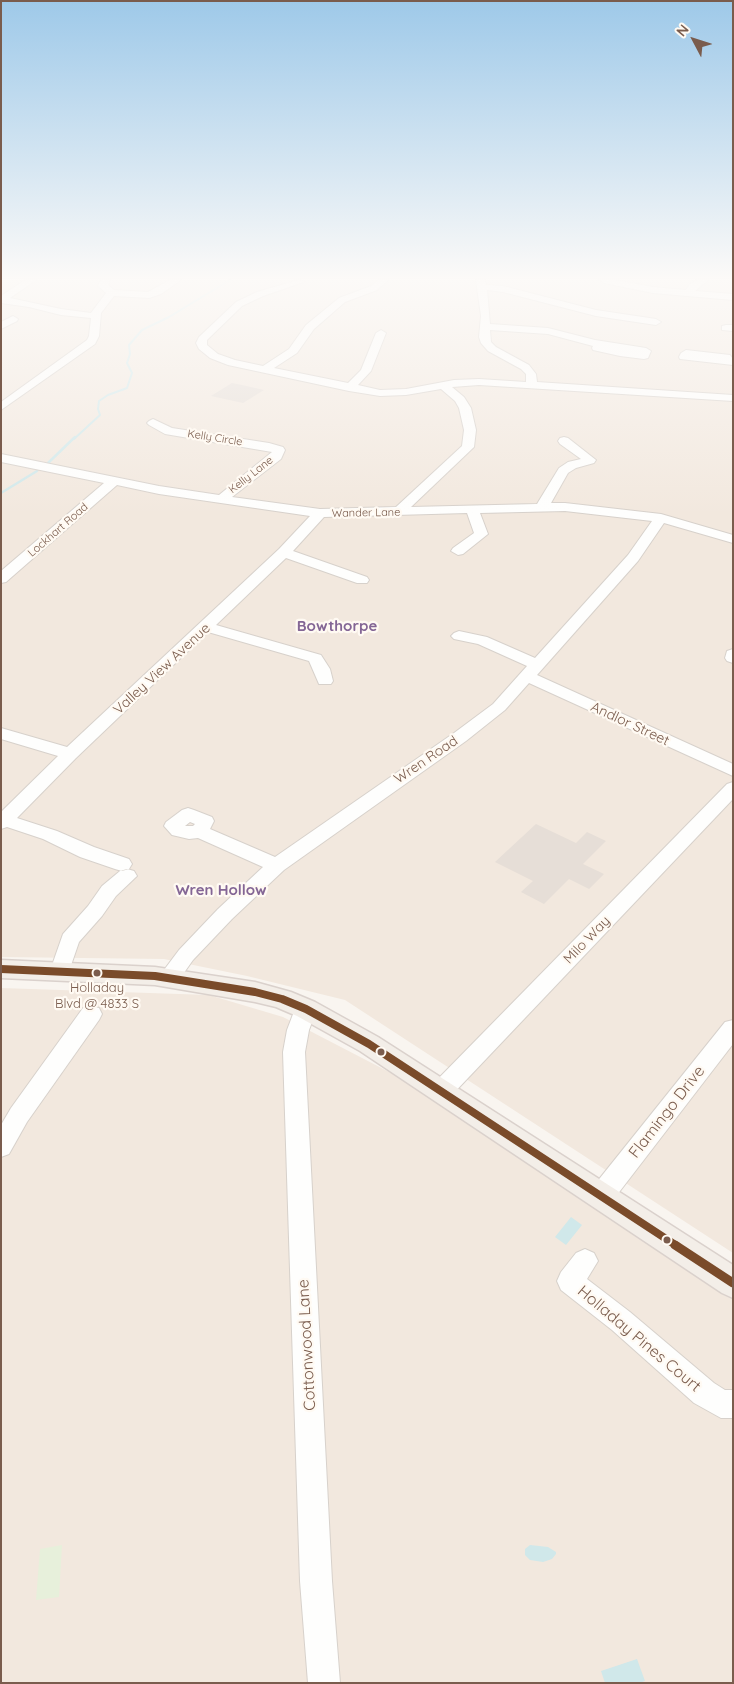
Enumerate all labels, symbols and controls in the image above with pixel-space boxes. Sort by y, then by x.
north arrow [669,15,719,65]
text: N [672,21,693,40]
street label: Kelly Circle [187,427,243,449]
street label: Kelly Lane [226,454,276,496]
street label: Lockhart Road [25,500,91,560]
street label: Wander Lane [332,506,400,520]
district label: Bowthorpe [297,617,377,635]
street label: Valley View Avenue [110,620,214,718]
street label: Andlor Street [588,699,672,749]
street label: Wren Road [391,733,461,787]
district label: Wren Hollow [175,881,267,899]
street label: Milo Way [560,913,614,967]
marker: Holladay Blvd @ 4833 S [92,968,102,978]
place label: Holladay Blvd @ 4833 S [55,980,139,1011]
unlabelled marker [376,1047,386,1057]
street label: Flamingo Drive [625,1062,709,1162]
unlabelled marker [662,1235,672,1245]
street label: Cottonwood Lane [294,1279,320,1411]
street label: Holladay Pines Court [573,1282,705,1396]

